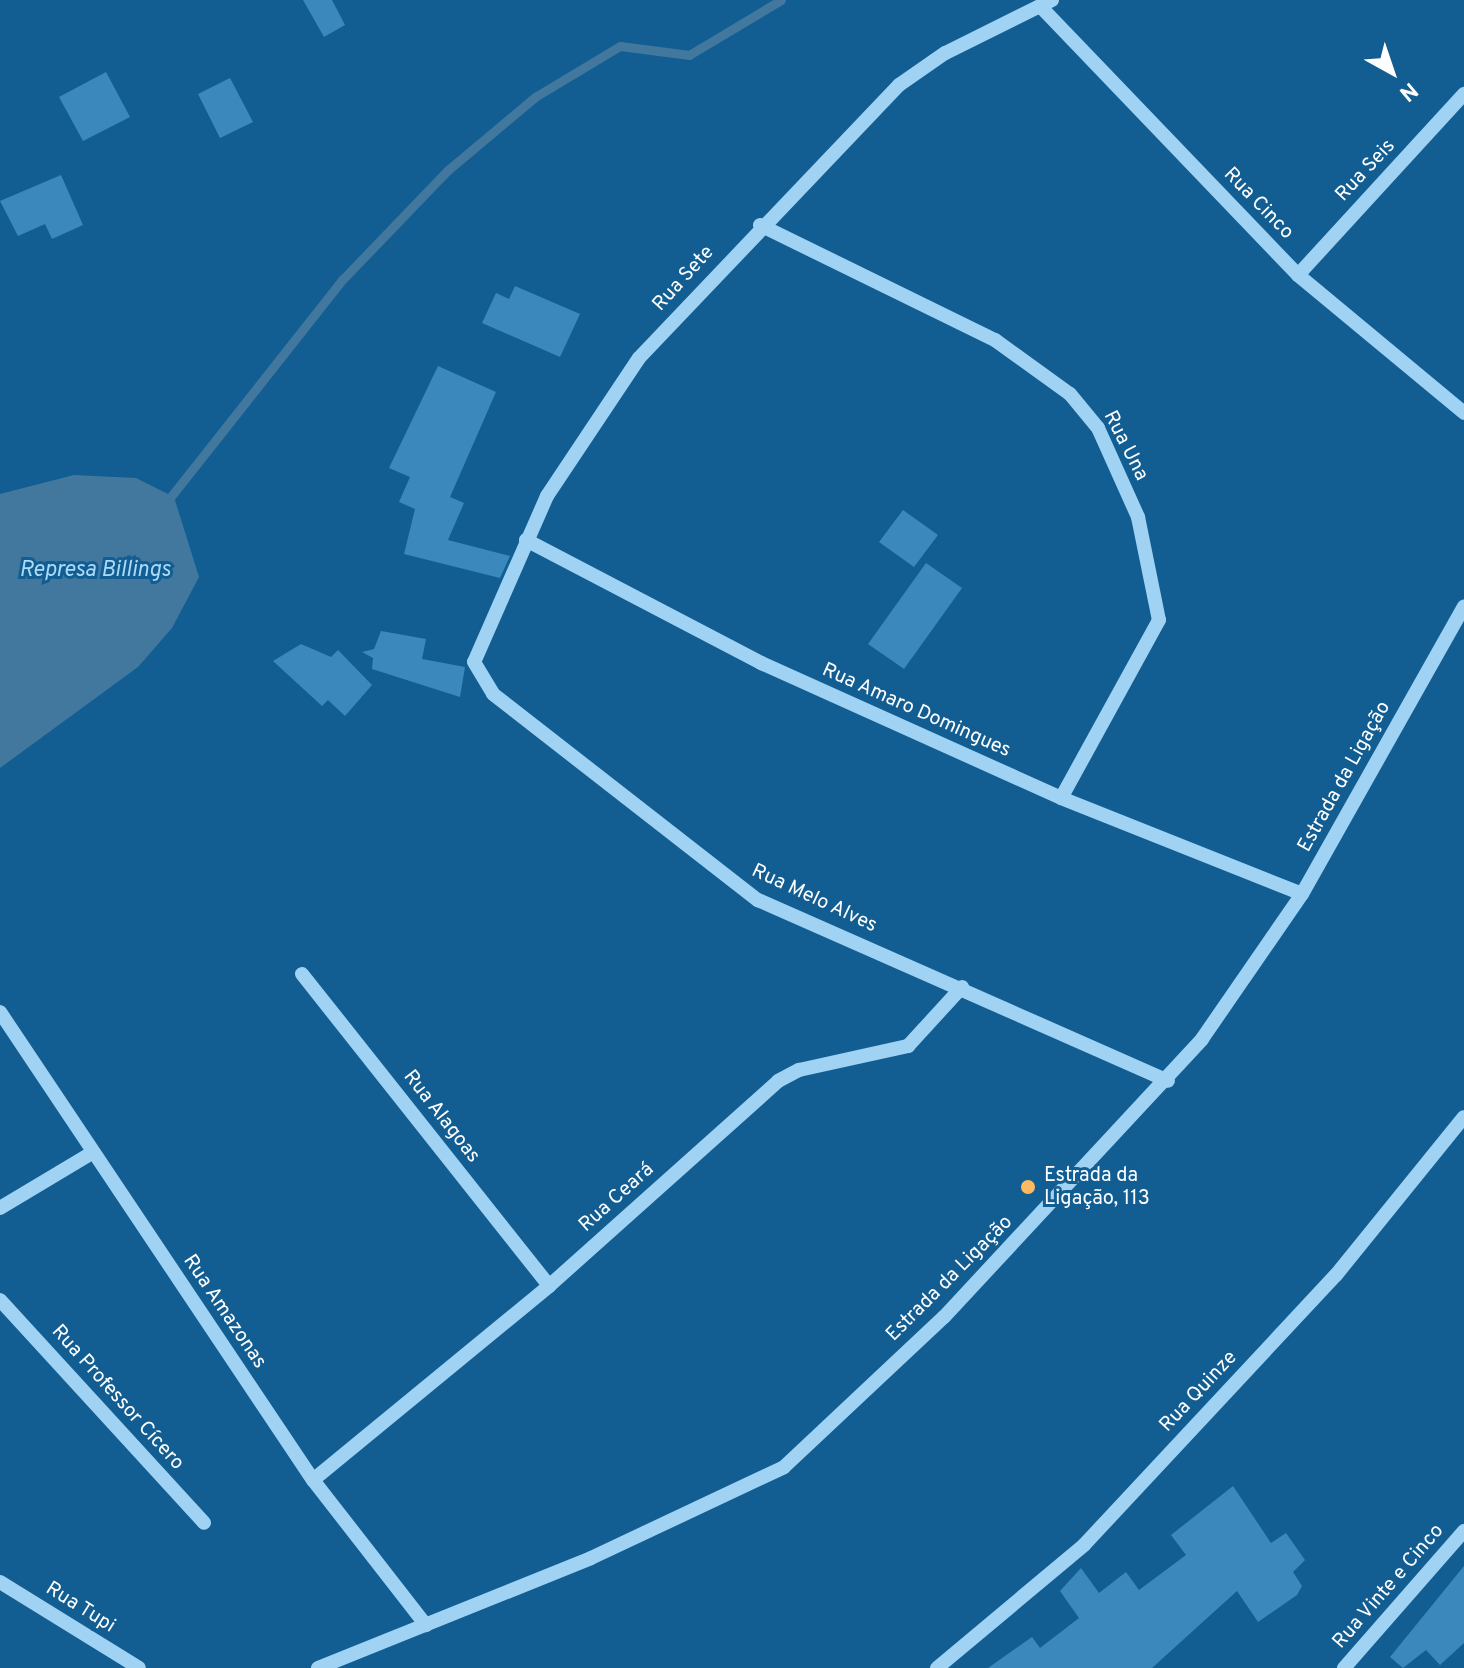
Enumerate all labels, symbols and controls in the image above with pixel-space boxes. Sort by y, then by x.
north arrow [1352,32,1432,112]
text: N [1393,75,1422,106]
street label: Rua Seis [1331,135,1401,207]
street label: Rua Cinco [1218,163,1298,245]
street label: Rua Sete [648,241,720,317]
street label: Rua Una [1097,407,1153,485]
water label: Represa Billings [19,558,171,584]
street label: Rua Amaro Domingues [818,658,1014,764]
street label: Estrada da Ligação [1294,697,1396,857]
street label: Rua Melo Alves [747,859,881,939]
street label: Rua Alagoas [397,1066,485,1168]
street label: Rua Ceará [575,1158,659,1238]
place label: Estrada da Ligação, 113 [1044,1164,1150,1211]
marker: Estrada da Ligação, 113 [1019,1178,1037,1196]
street label: Estrada da Ligação [882,1211,1018,1347]
street label: Rua Amazonas [177,1250,271,1374]
street label: Rua Professor Cícero [46,1321,188,1475]
street label: Rua Quinze [1155,1346,1243,1438]
street label: Rua Vinte e Cinco [1328,1520,1450,1654]
street label: Rua Tupi [40,1577,120,1639]

